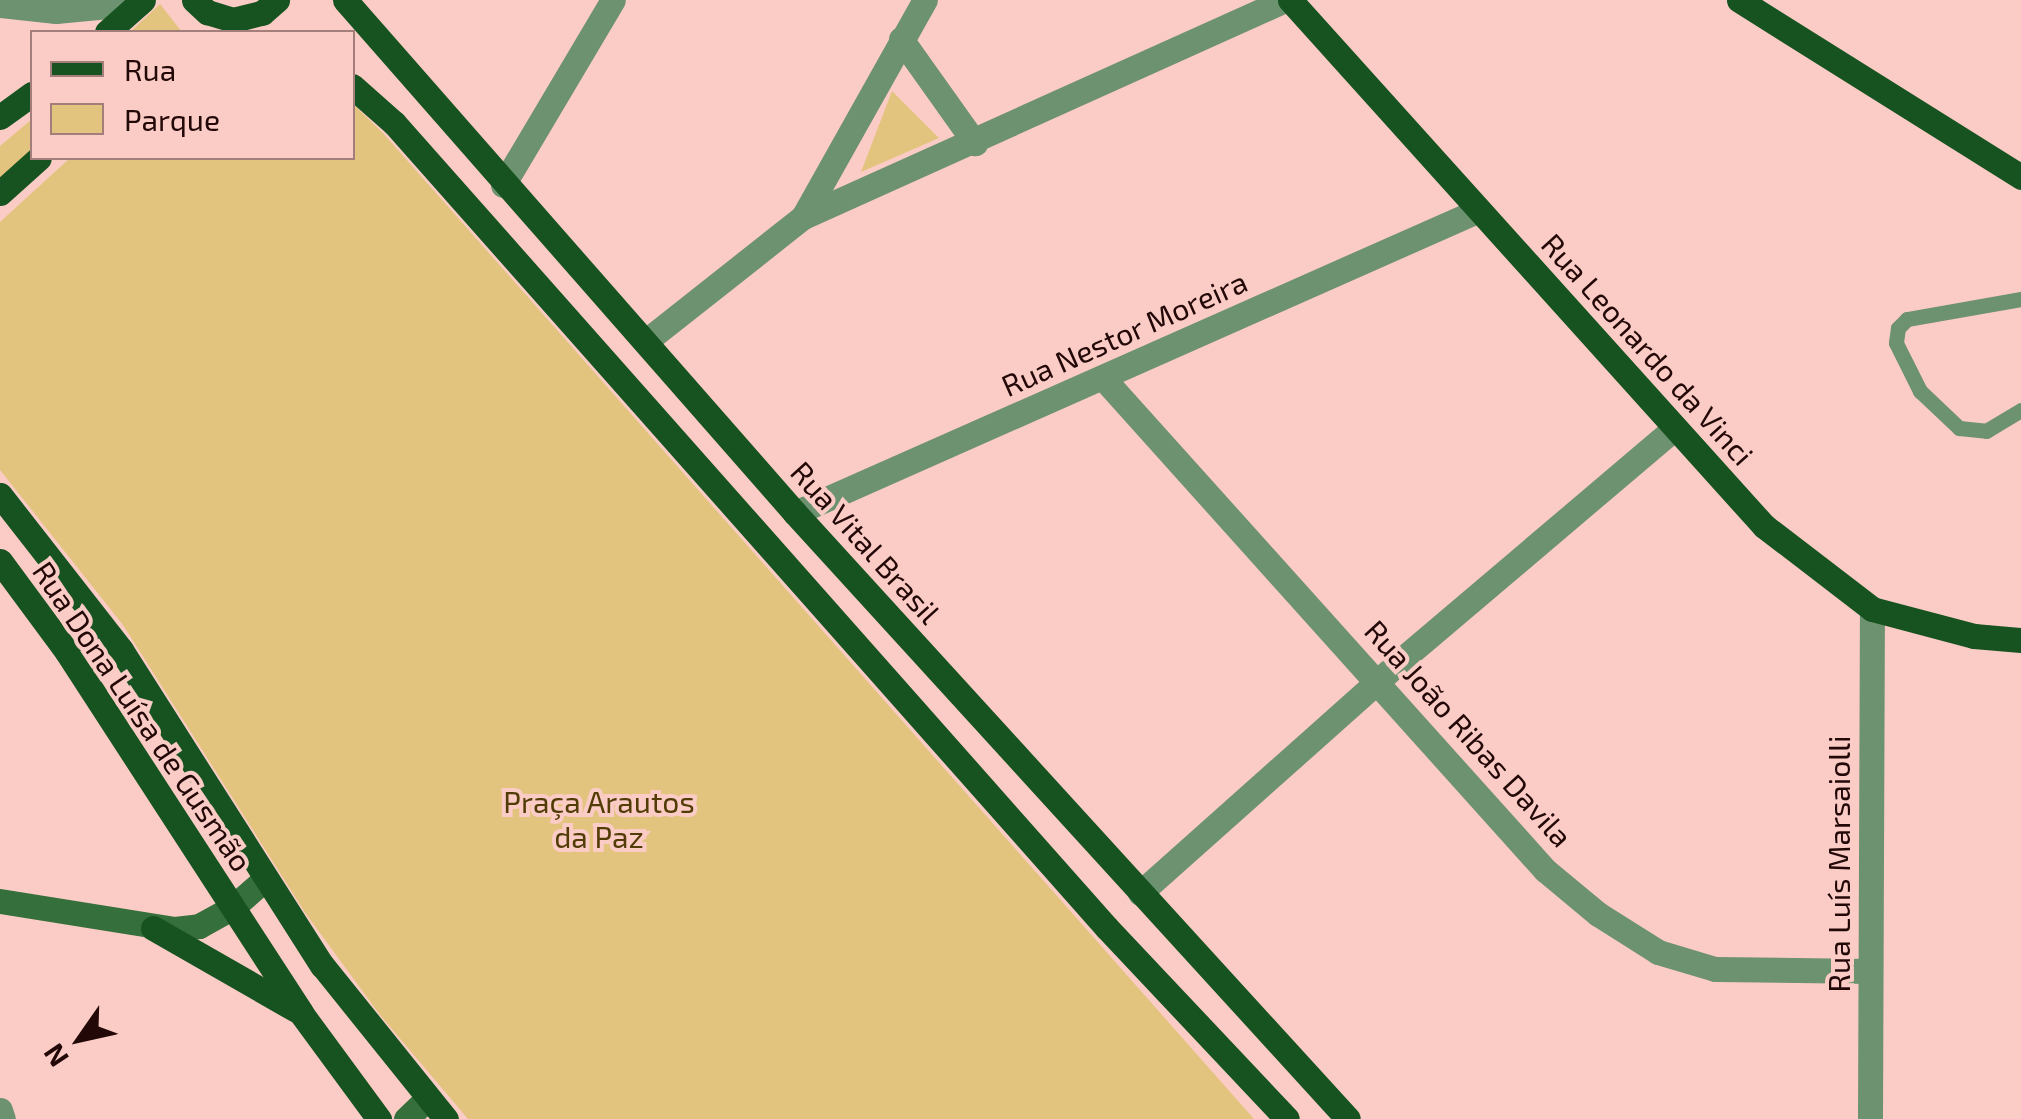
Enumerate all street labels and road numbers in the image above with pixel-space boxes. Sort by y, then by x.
street label: Rua Leonardo da Vinci [1534,226,1762,472]
street label: Rua Nestor Moreira [995,263,1253,403]
street label: Rua Vital Brasil [783,453,949,631]
street label: Rua Dona Luísa de Gusmão [26,554,260,878]
street label: Rua João Ribas Davila [1358,612,1580,854]
street label: Rua Luís Marsaiolli [1820,736,1856,992]

